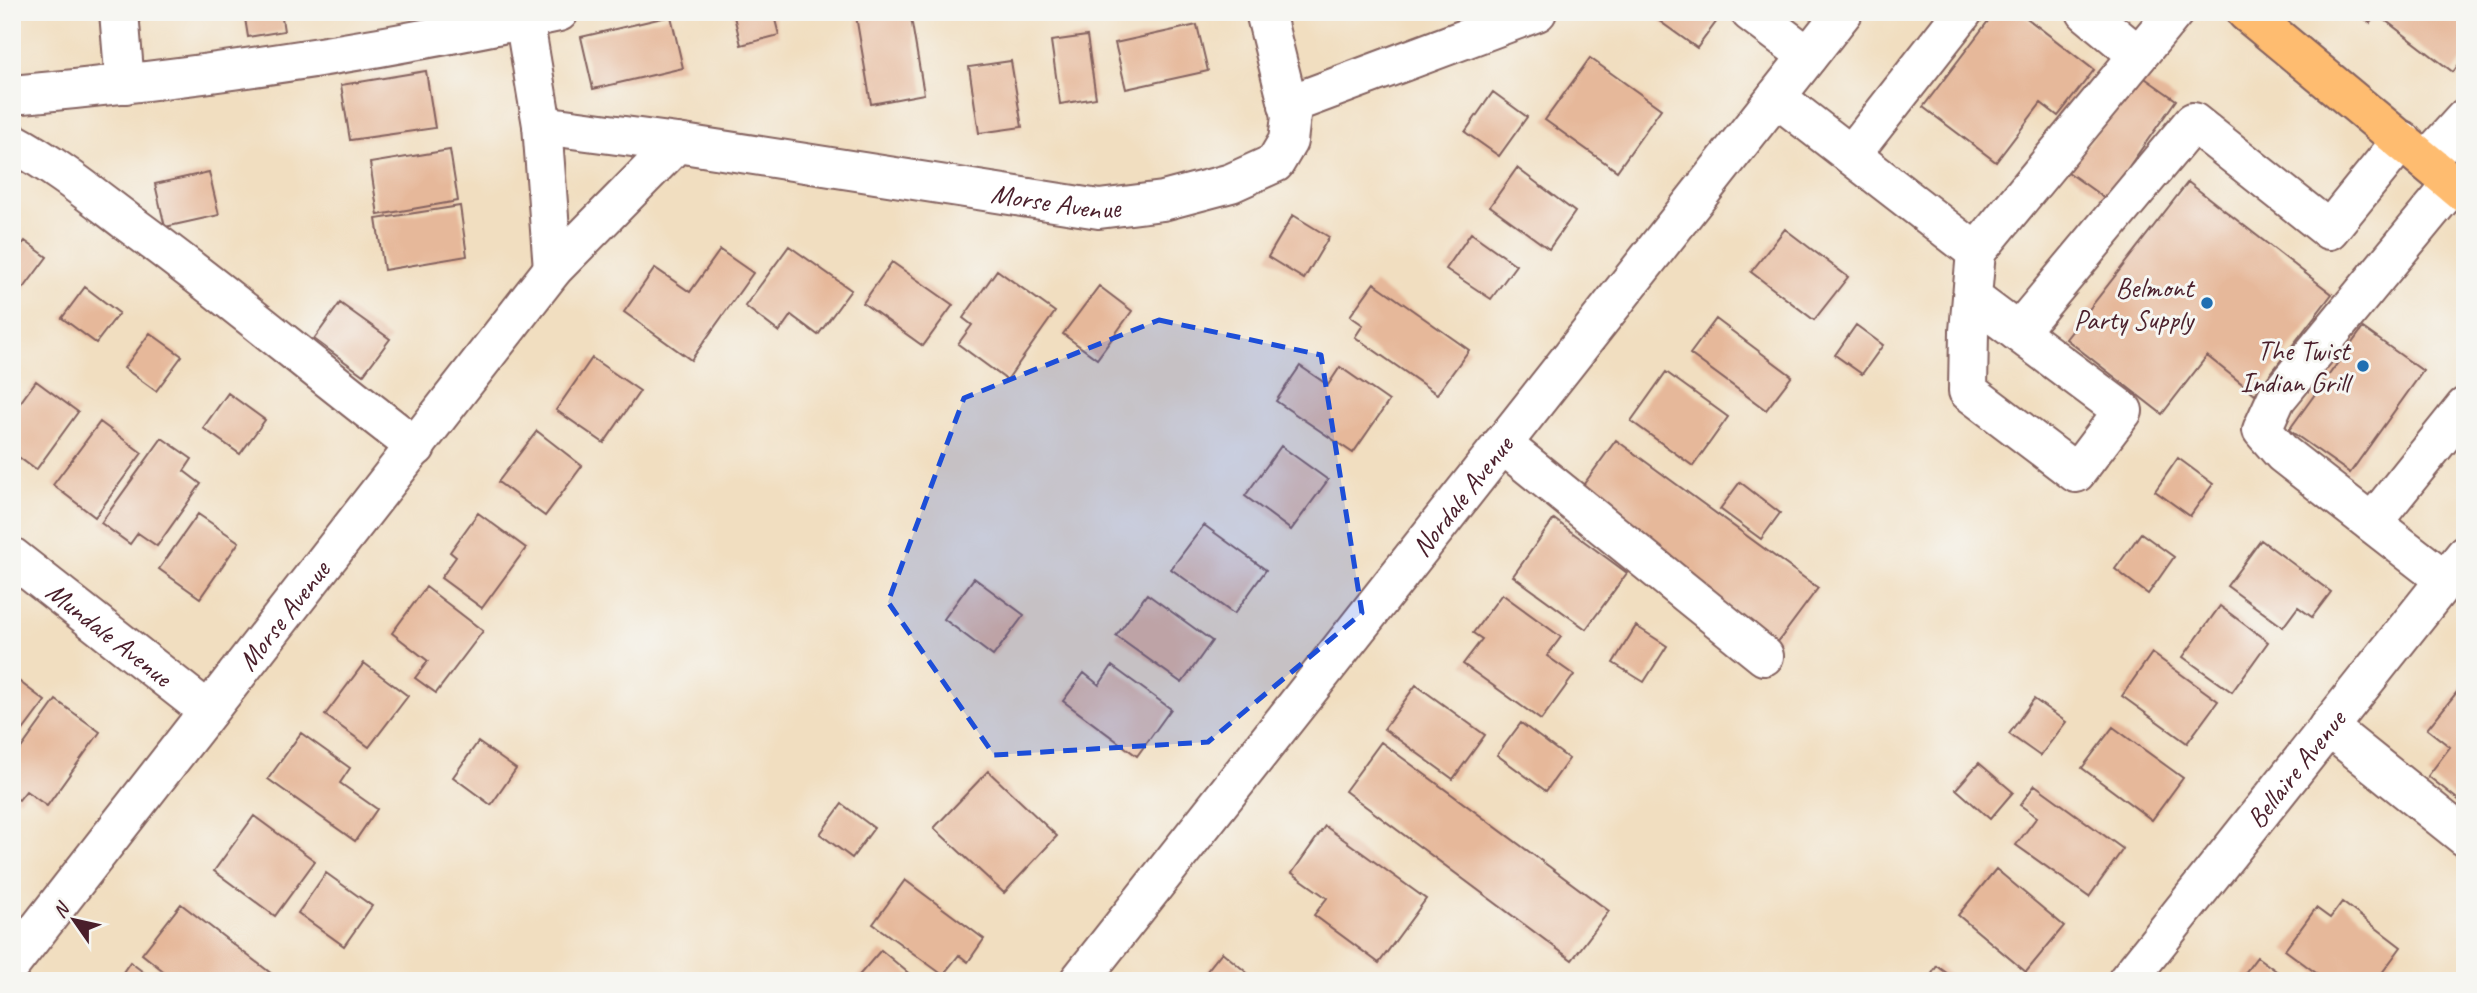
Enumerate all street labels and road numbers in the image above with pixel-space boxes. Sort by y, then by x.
street label: Morse Avenue [989,175,1124,227]
street label: Nordale Avenue [1403,427,1521,563]
street label: Morse Avenue [229,552,338,677]
street label: Mundale Avenue [40,573,181,695]
street label: Bellaire Avenue [2238,701,2354,835]

